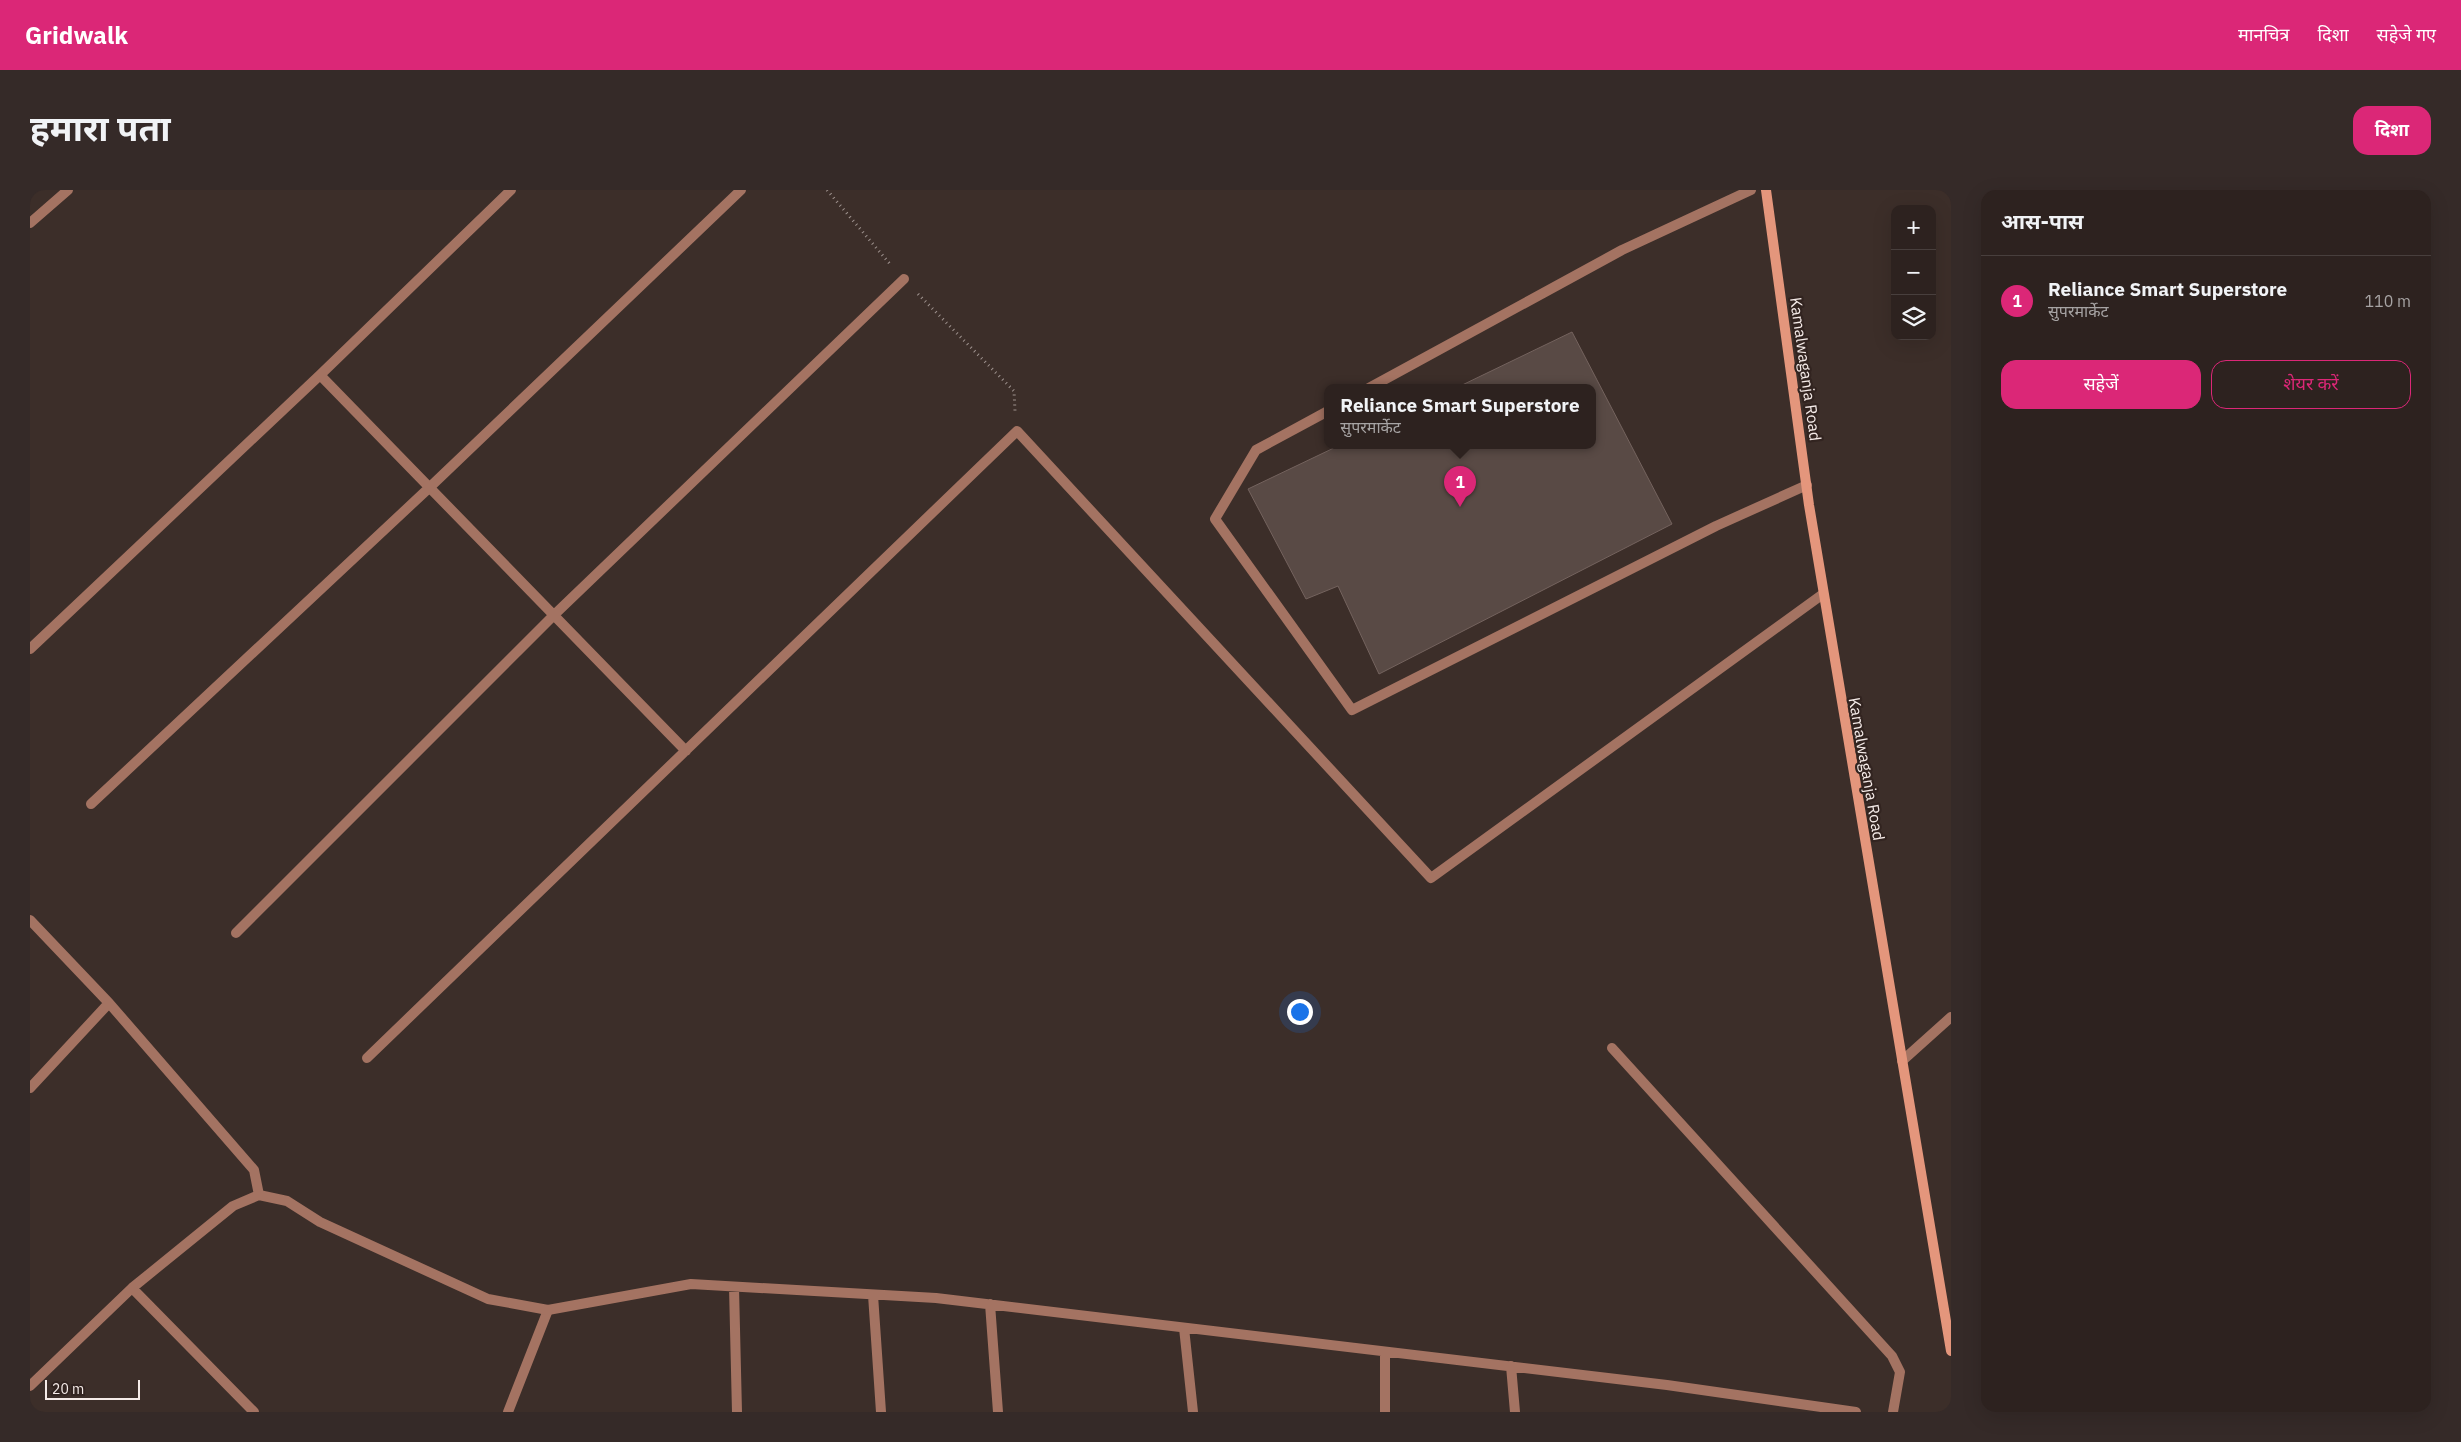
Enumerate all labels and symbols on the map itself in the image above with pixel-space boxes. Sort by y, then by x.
street label: Kamalwaganja Road [1786,296,1826,442]
pin: 1 [1444,466,1476,507]
street label: Kamalwaganja Road [1845,696,1889,842]
your location [1287,999,1313,1025]
scale bar [45,1377,140,1400]

